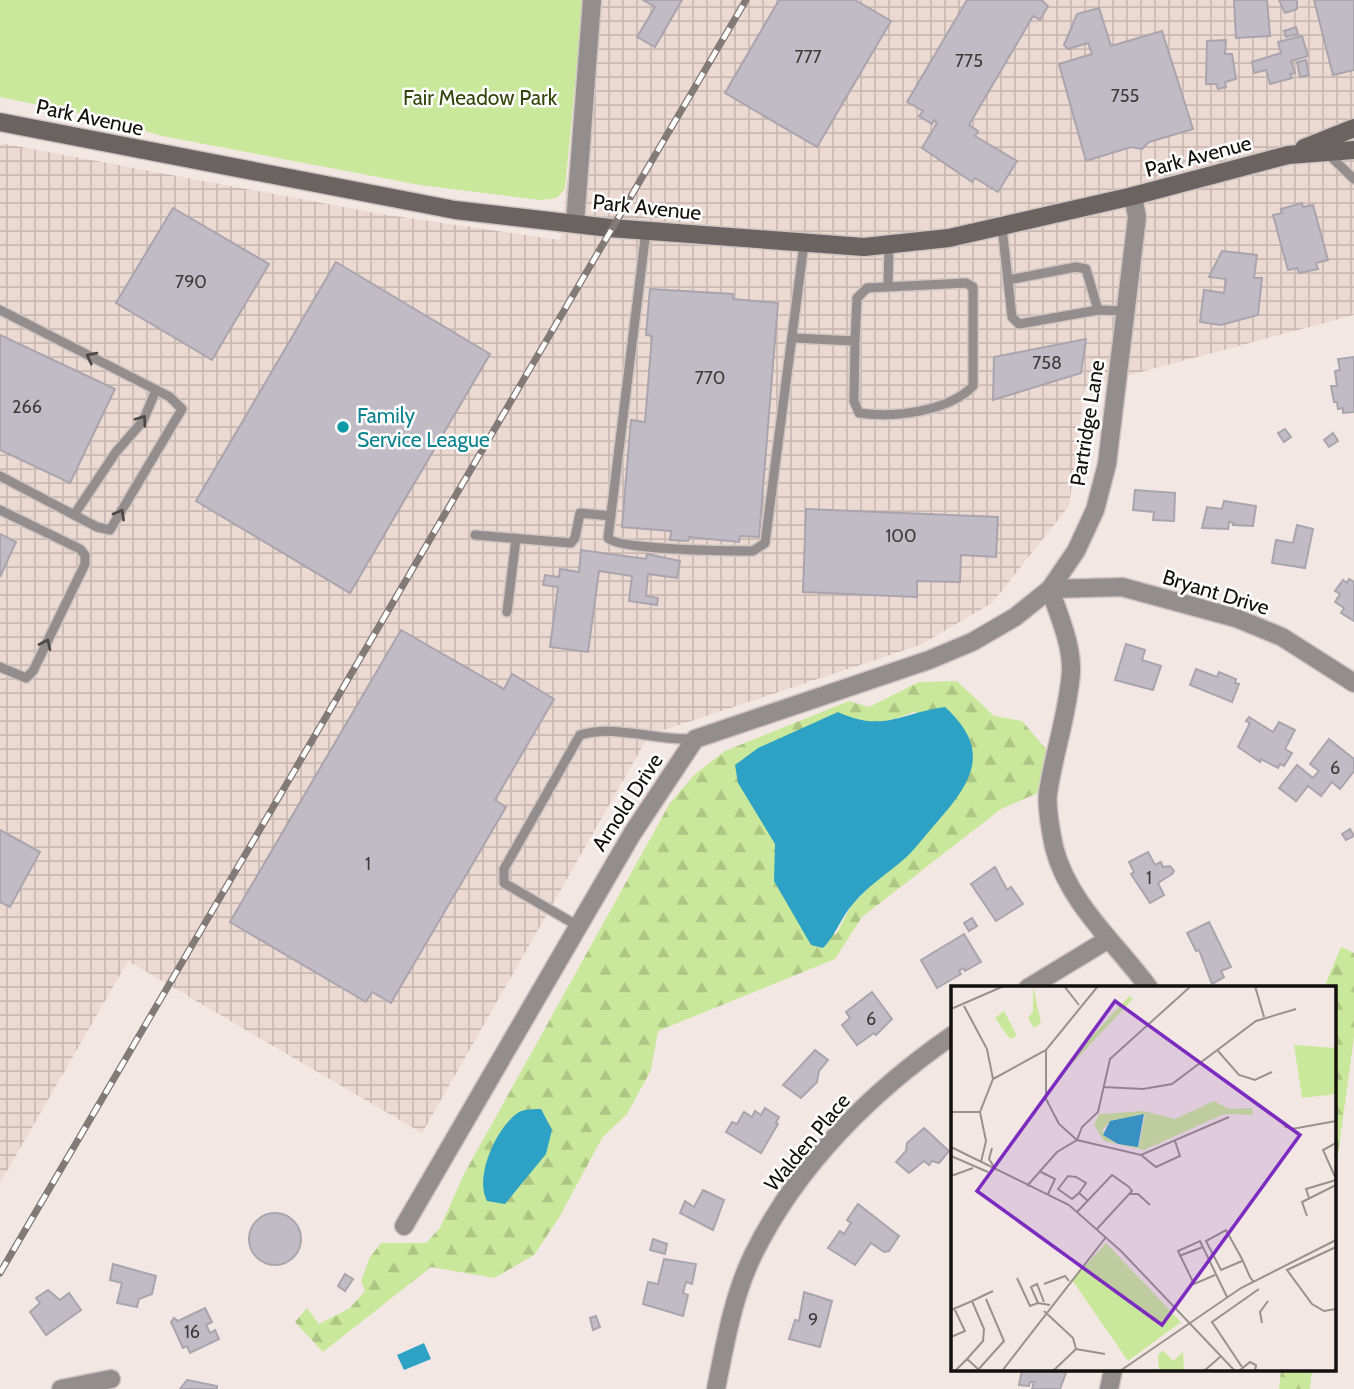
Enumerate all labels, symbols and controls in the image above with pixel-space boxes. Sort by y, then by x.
house number: 777 [794,46,822,68]
house number: 775 [955,50,983,72]
park label: Fair Meadow Park [403,85,558,110]
house number: 755 [1111,85,1139,107]
street label: Park Avenue [34,93,146,141]
street label: Park Avenue [1142,130,1254,182]
street label: Park Avenue [591,189,703,225]
house number: 790 [175,271,207,293]
one-way arrow [86,351,98,365]
house number: 758 [1032,352,1062,374]
street label: Partridge Lane [1065,358,1109,488]
house number: 770 [695,367,725,389]
house number: 266 [12,396,42,418]
place label: Family Service League [357,403,490,452]
one-way arrow [134,415,147,428]
marker: Family Service League [335,419,351,435]
one-way arrow [112,509,125,522]
house number: 100 [886,525,917,547]
street label: Bryant Drive [1160,564,1273,620]
one-way arrow [38,639,52,651]
street label: Arnold Drive [586,748,668,855]
house number: 6 [1330,757,1340,779]
house number: 1 [365,853,371,875]
house number: 1 [1146,867,1152,889]
inset map [951,986,1336,1372]
house number: 6 [866,1008,876,1030]
street label: Walden Place [759,1088,855,1196]
house number: 9 [808,1309,818,1331]
house number: 16 [184,1321,200,1343]

